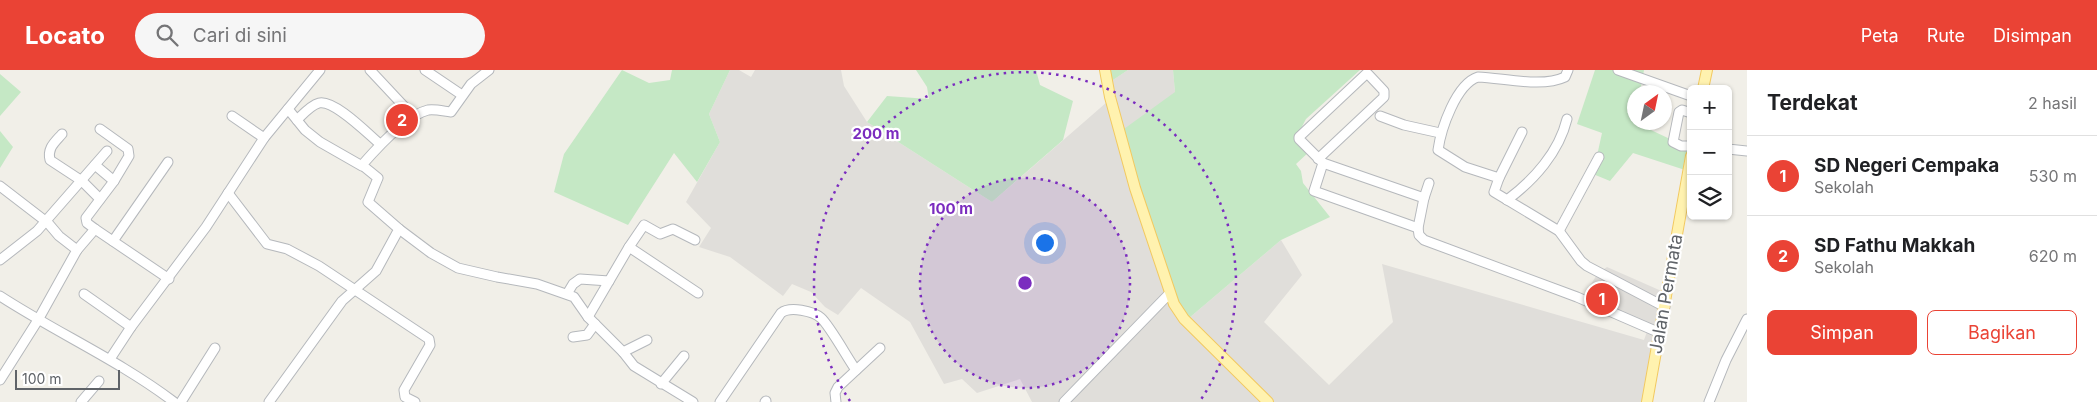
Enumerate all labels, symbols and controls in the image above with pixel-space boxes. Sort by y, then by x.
search box [135,13,485,58]
text: Locato [25,21,105,50]
icon: search [153,21,181,49]
text: Cari di sini [193,24,287,47]
text: Peta [1861,25,1899,46]
text: Rute [1927,25,1965,46]
text: Disimpan [1993,25,2072,46]
north arrow [1627,85,1672,130]
map controls [1687,85,1732,220]
button: + [1687,85,1732,130]
text: Terdekat [1767,90,1858,115]
text: 2 hasil [2028,93,2077,113]
pin: 2 [386,101,418,139]
text: 200 m [853,124,899,143]
button: − [1687,130,1732,175]
text: SD Negeri Cempaka [1814,154,1999,177]
text: 1 [1780,166,1786,186]
text: 530 m [2029,166,2077,186]
button: layers [1687,175,1732,220]
text: Sekolah [1814,177,1874,197]
text: 100 m [929,199,973,218]
your location [1032,230,1058,256]
street label: Jalan Permata [1645,232,1686,356]
text: SD Fathu Makkah [1814,234,1975,257]
text: 2 [1778,246,1788,266]
text: 620 m [2029,246,2077,266]
text: Sekolah [1814,257,1874,277]
centre of rings [1016,274,1034,292]
pin: 1 [1586,280,1618,318]
button: Simpan [1767,310,1917,355]
button: Bagikan [1927,310,2077,355]
scale bar [15,367,120,390]
text: 100 m [22,370,62,387]

